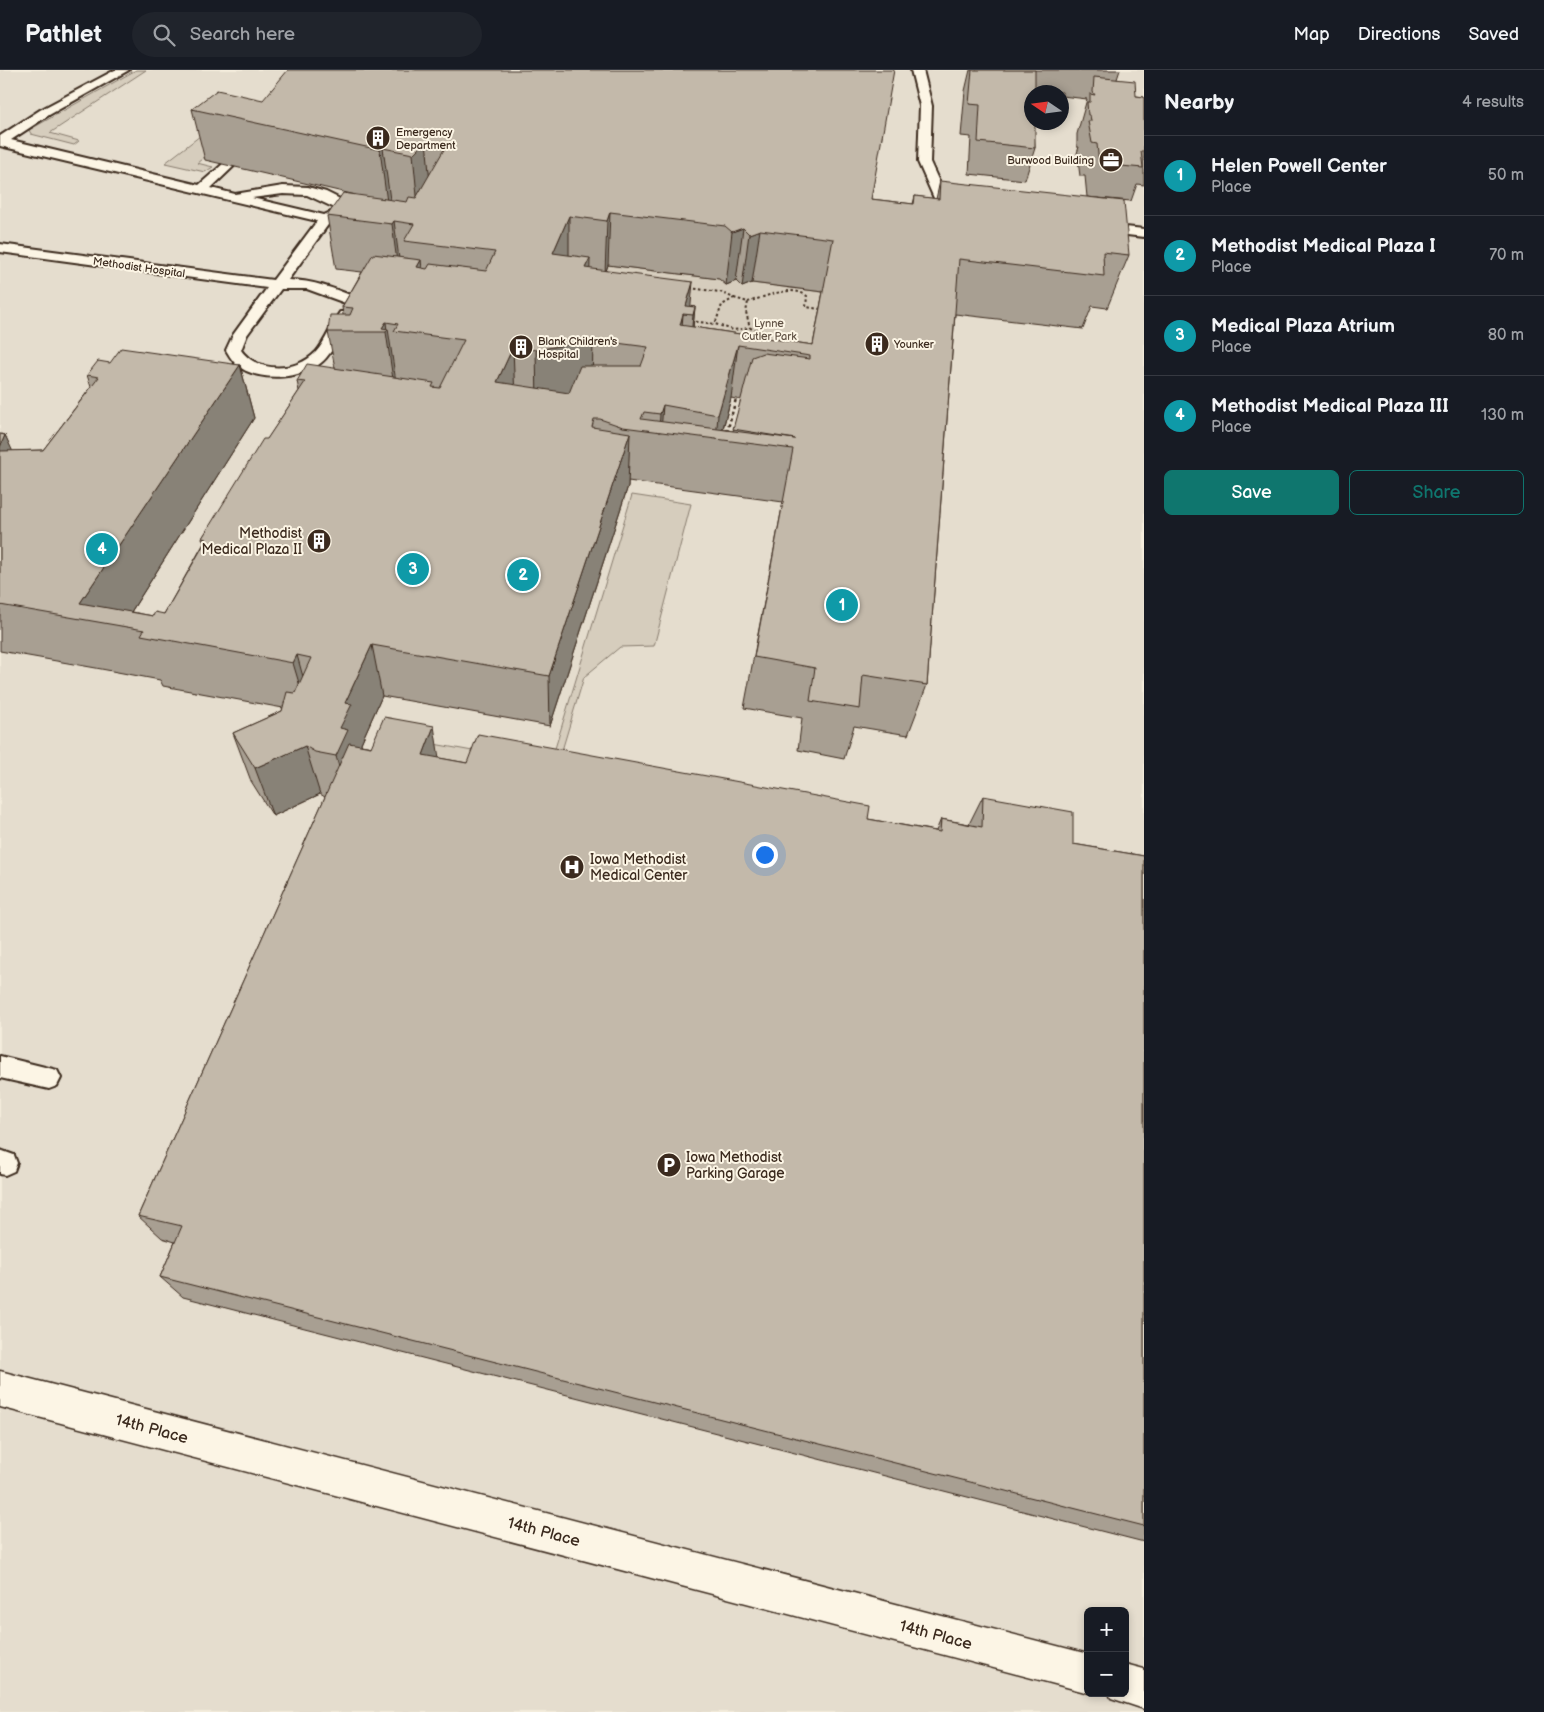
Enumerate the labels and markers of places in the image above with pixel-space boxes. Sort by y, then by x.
building icon: Emergency Department [365,125,391,151]
place label: Emergency Department [396,126,456,152]
office icon: Burwood Building [1098,147,1124,173]
place label: Burwood Building [1007,154,1094,167]
building icon: Younker [864,331,890,357]
building icon: Blank Children's Hospital [508,334,534,360]
place label: Blank Children's Hospital [538,335,618,361]
place label: Younker [893,338,935,351]
place label: Methodist Medical Plaza II [201,525,303,558]
building icon: Methodist Medical Plaza II [306,528,332,554]
pin: 4 [86,530,118,568]
pin: 3 [397,550,429,588]
pin: 2 [507,556,539,594]
pin: 1 [826,586,858,624]
place label: Iowa Methodist Medical Center [590,851,688,884]
hospital icon: Iowa Methodist Medical Center [559,854,585,880]
place label: Iowa Methodist Parking Garage [686,1149,785,1182]
parking icon: Iowa Methodist Parking Garage [656,1152,682,1178]

